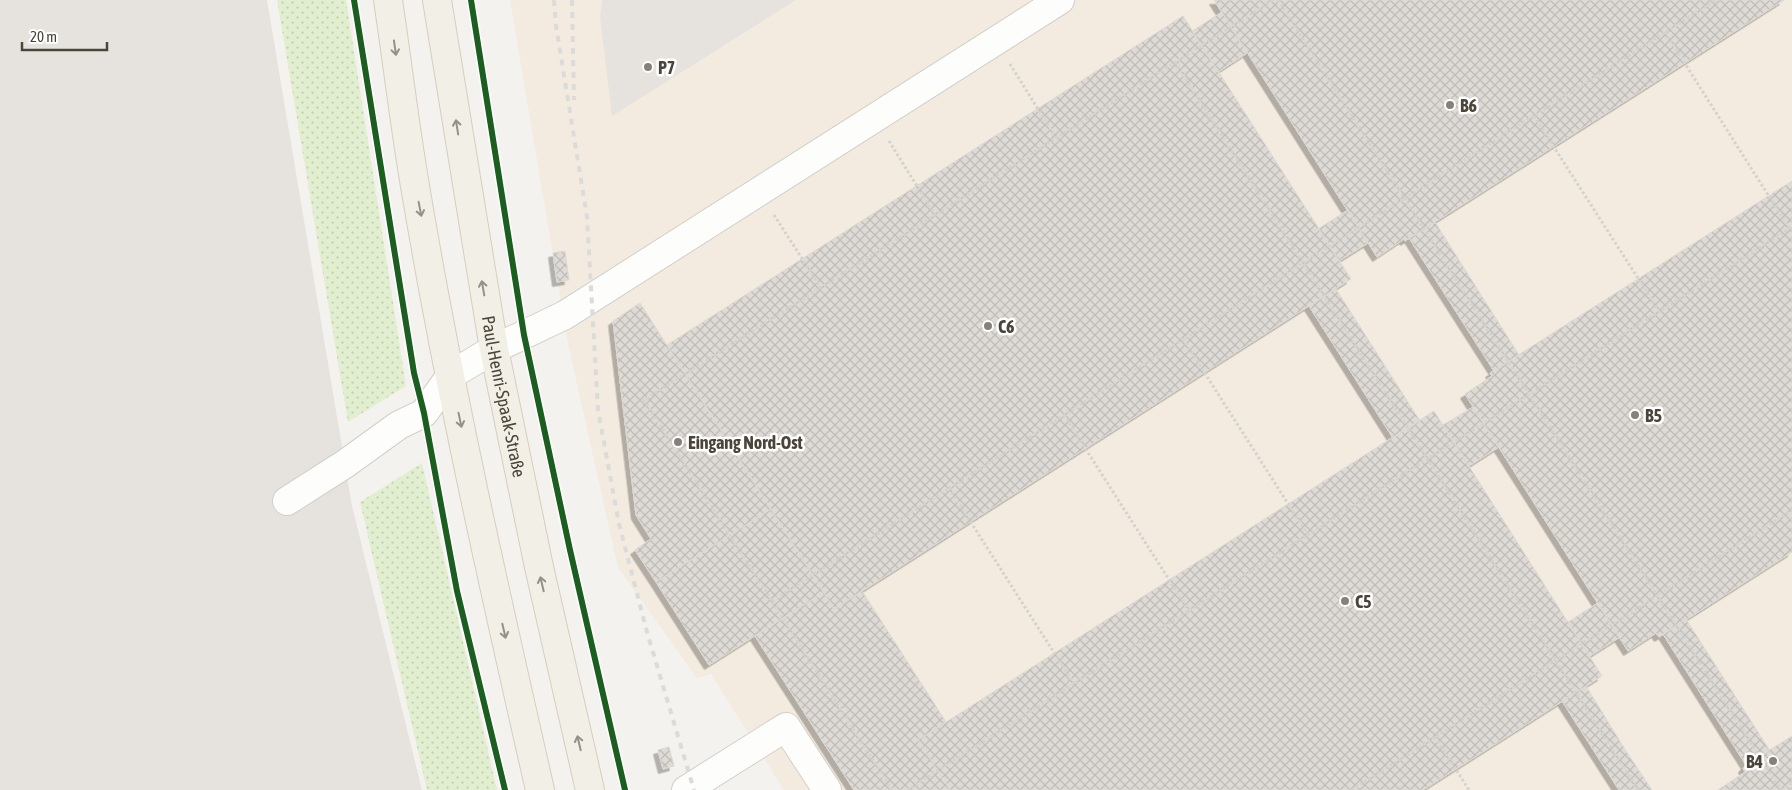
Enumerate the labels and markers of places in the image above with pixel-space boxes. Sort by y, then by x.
place label: P7 [658,57,675,78]
marker: P7 [642,61,654,73]
place label: B6 [1460,95,1477,116]
marker: B6 [1444,99,1456,111]
place label: C6 [998,316,1015,337]
marker: C6 [982,320,994,332]
place label: B5 [1645,405,1662,426]
marker: B5 [1629,409,1641,421]
place label: Eingang Nord-Ost [688,432,804,453]
marker: Eingang Nord-Ost [672,436,684,448]
place label: C5 [1355,591,1372,612]
marker: C5 [1339,595,1351,607]
place label: B4 [1746,751,1763,772]
marker: B4 [1767,755,1779,767]

